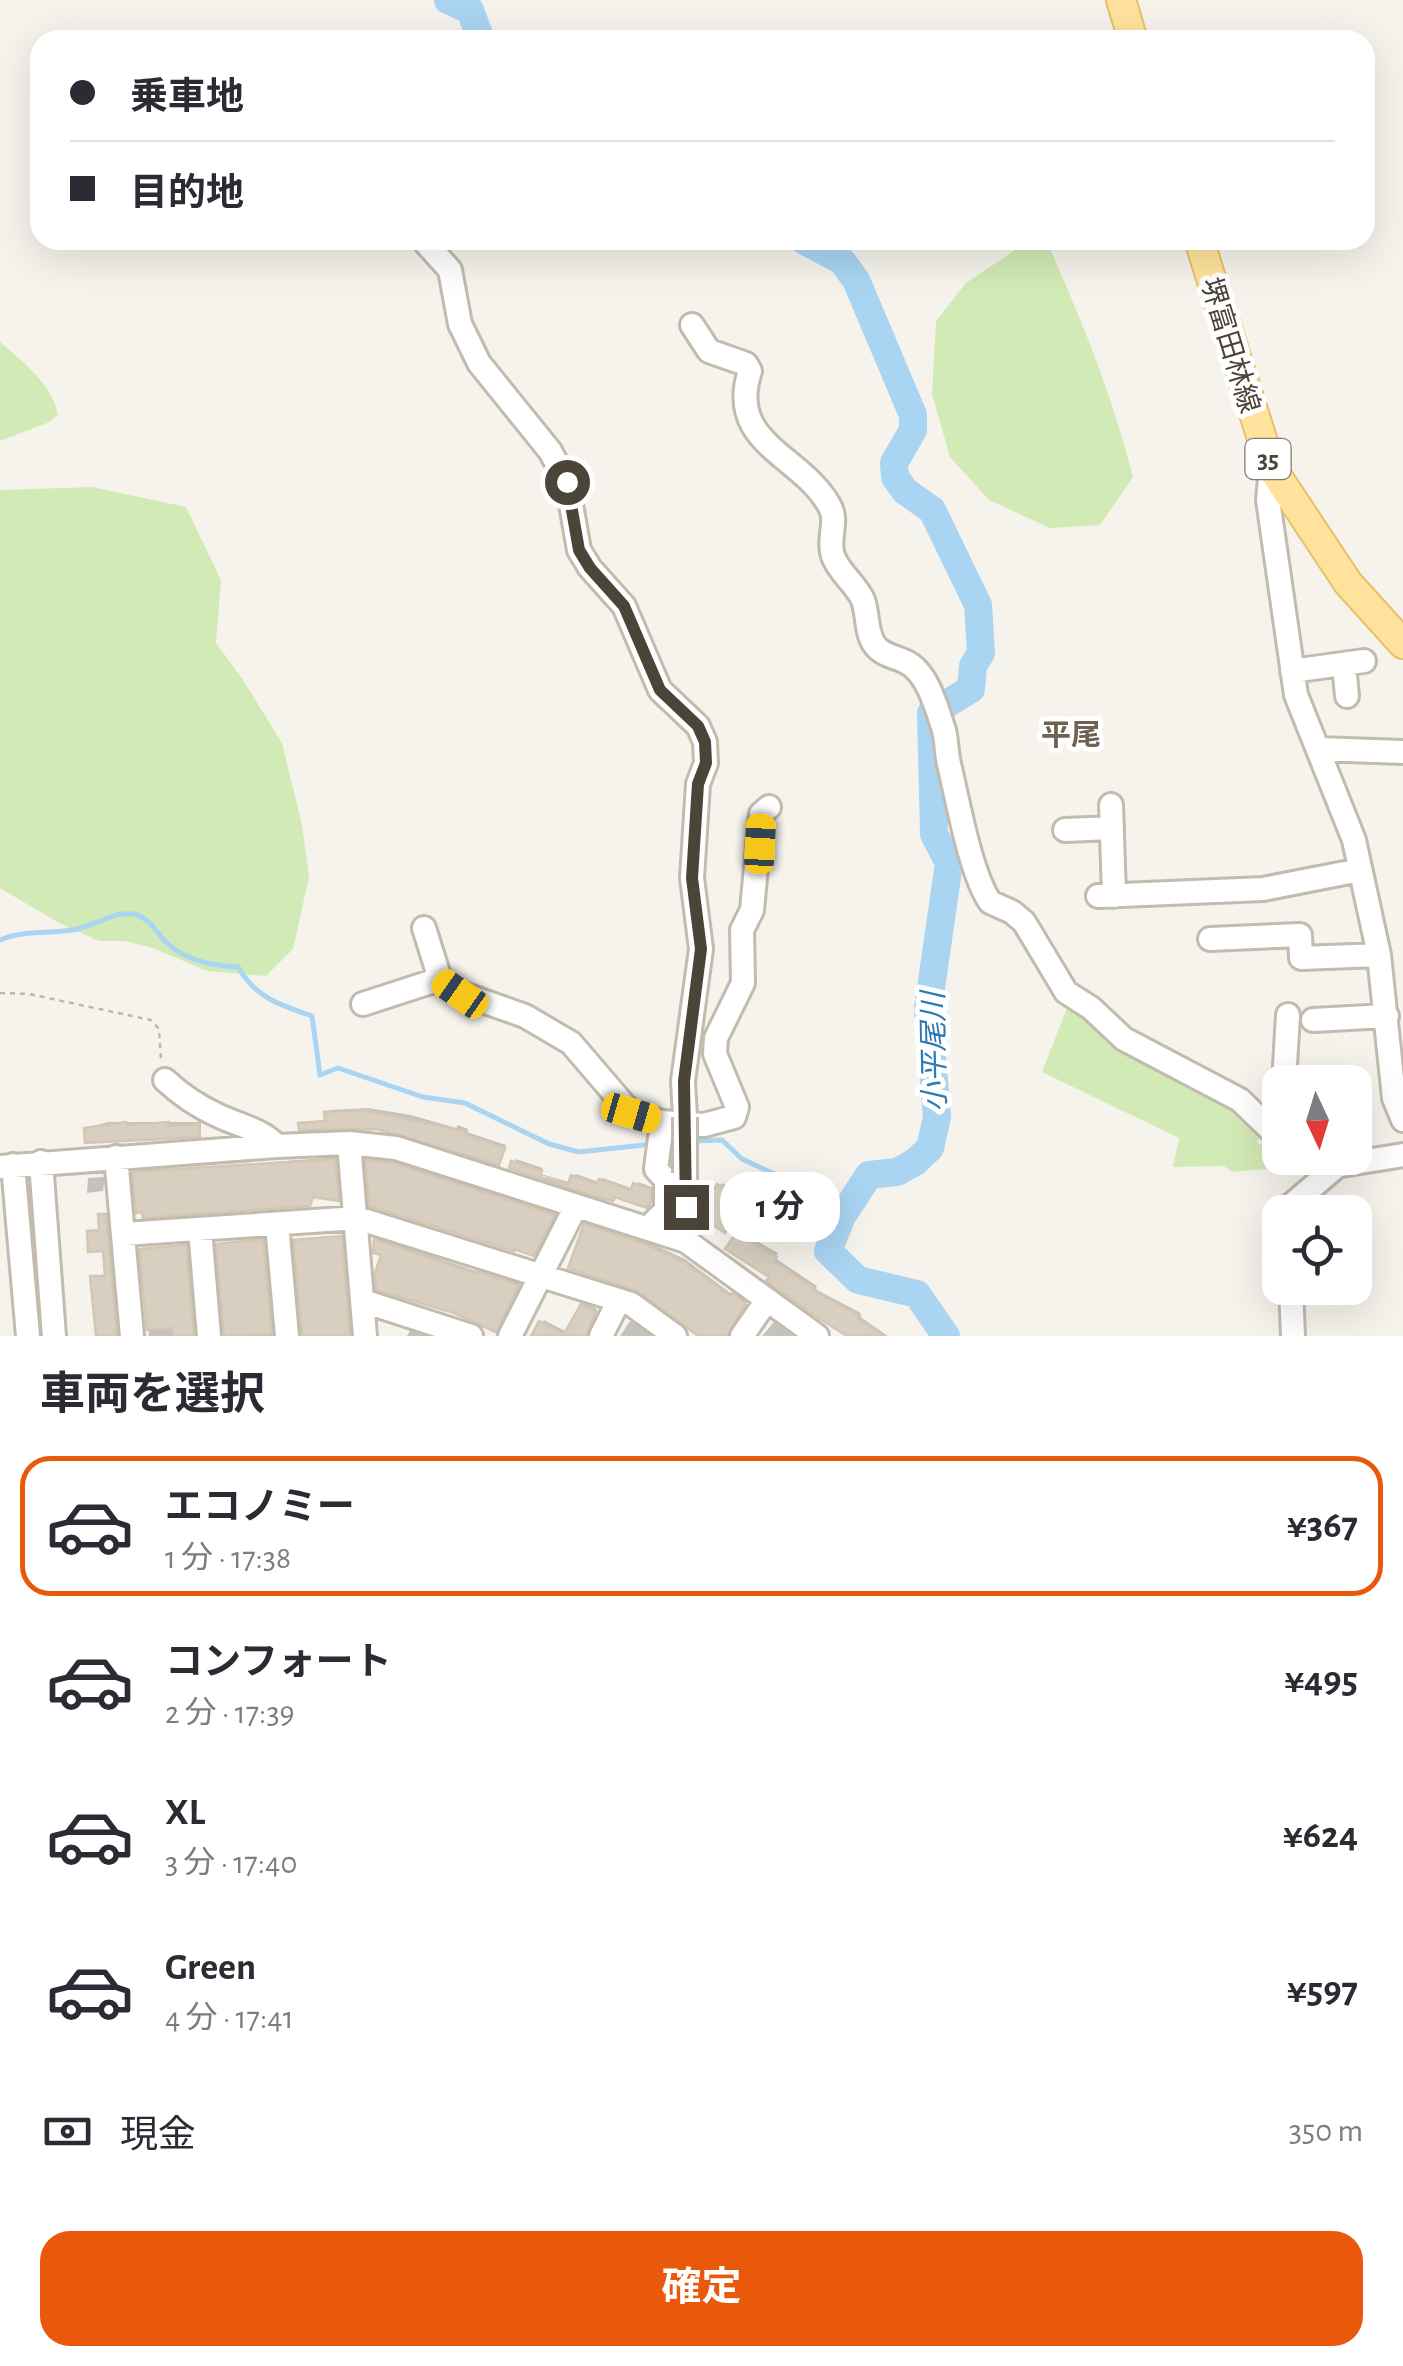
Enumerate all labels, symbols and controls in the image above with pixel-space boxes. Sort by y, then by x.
text: 乗車地 [130,79,244,117]
text: 目的地 [130,175,244,213]
street label: 堺富田林線 [1195,274,1265,417]
road number: 35 [1246,439,1290,479]
route start [545,460,590,505]
district label: 平尾 [1041,720,1101,751]
car [743,813,777,875]
car [427,965,493,1023]
water label: 小平尾川 [918,989,951,1112]
north arrow [1262,1065,1372,1175]
map controls [1262,1065,1372,1305]
car [598,1090,664,1136]
callout: 1 分 [721,1172,841,1242]
route end [664,1185,709,1230]
text: 1 分 [756,1191,804,1223]
button: locate [1262,1195,1372,1305]
text: 車両を選択 [40,1373,265,1418]
icon: car [45,1481,135,1571]
text: エコノミー [165,1489,355,1527]
text: ¥367 [1287,1507,1358,1545]
text: 1 分 · 17:38 [165,1542,291,1574]
icon: car [45,1636,135,1726]
text: コンフォート [165,1644,392,1682]
text: ¥495 [1284,1662,1358,1700]
text: 2 分 · 17:39 [165,1697,295,1729]
icon: car [45,1791,135,1881]
text: XL [165,1794,205,1832]
text: ¥624 [1283,1817,1358,1855]
text: 3 分 · 17:40 [165,1847,297,1879]
icon: car [45,1946,135,2036]
text: Green [165,1949,256,1987]
text: ¥597 [1287,1972,1358,2010]
text: 4 分 · 17:41 [165,2002,294,2034]
icon: cash [40,2104,95,2159]
text: 350 m [1289,2115,1363,2147]
text: 現金 [120,2117,196,2155]
button: 確定 [40,2231,1363,2346]

